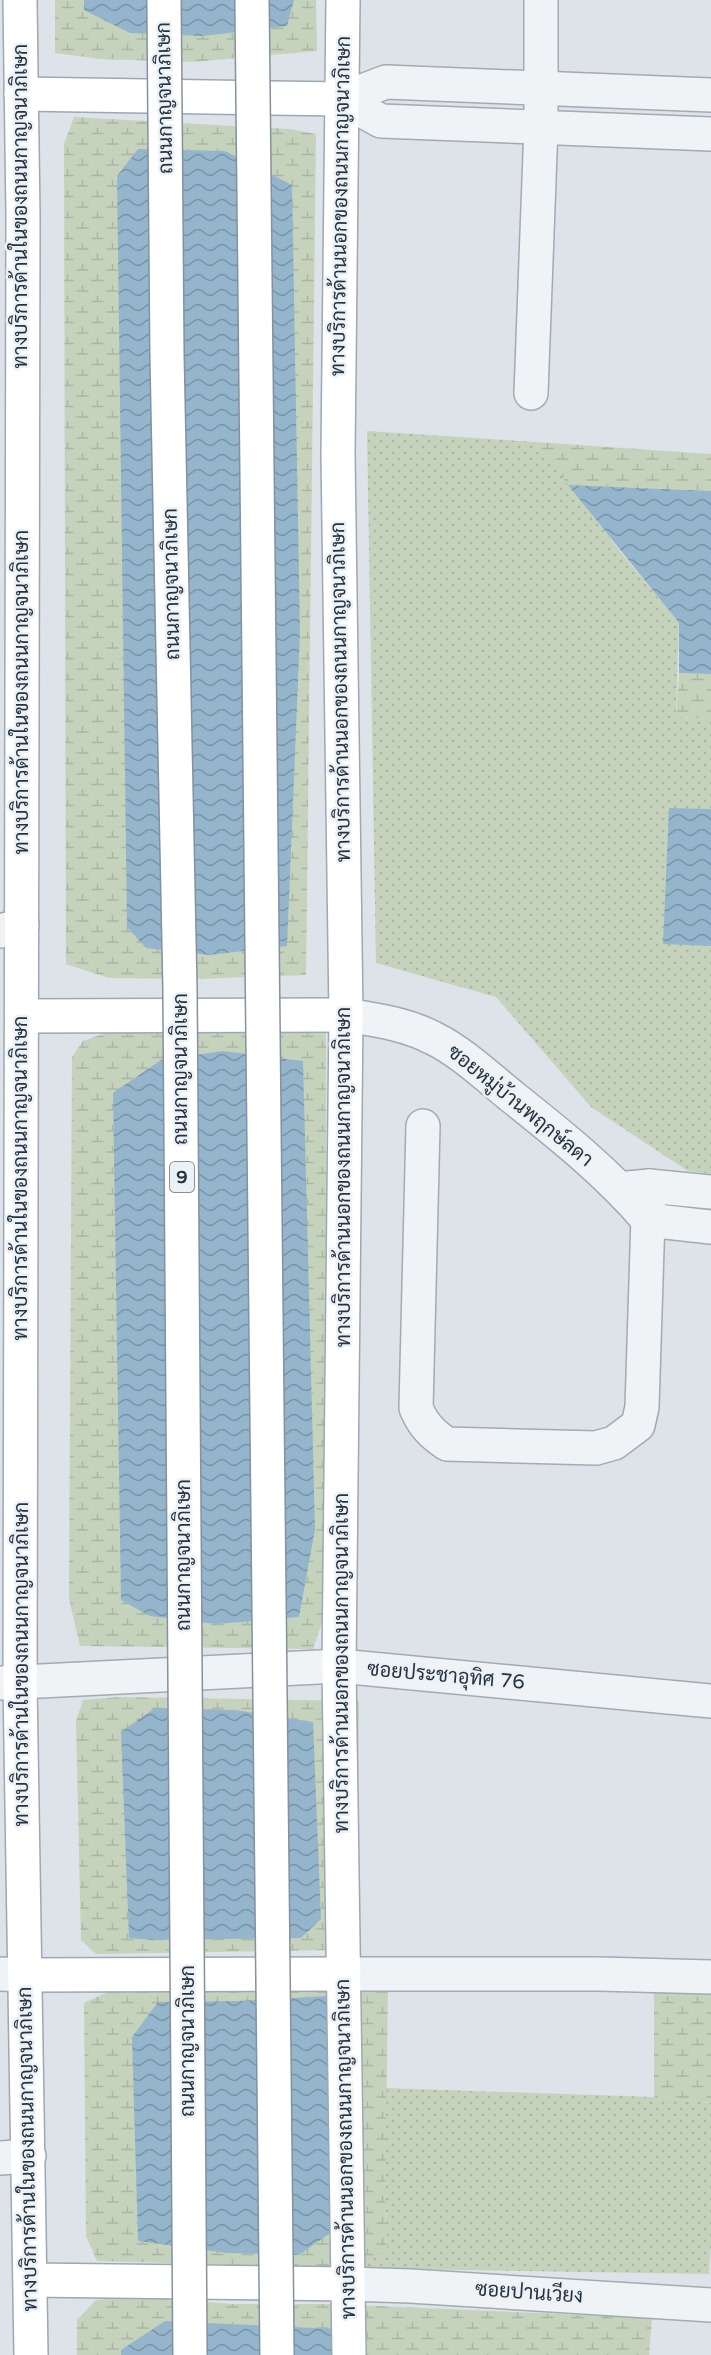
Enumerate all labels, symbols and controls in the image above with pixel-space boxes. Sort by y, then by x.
street label: ถนนกาญจนาภิเษก [151,22,178,174]
street label: ทางบริการด้านนอกของถนนกาญจนาภิเษก [325,36,356,376]
street label: ทางบริการด้านในของถนนกาญจนาภิเษก [7,44,33,368]
street label: ถนนกาญจนาภิเษก [158,508,185,660]
street label: ทางบริการด้านนอกของถนนกาญจนาภิเษก [325,522,356,862]
street label: ทางบริการด้านในของถนนกาญจนาภิเษก [8,530,34,854]
street label: ถนนกาญจนาภิเษก [168,993,193,1145]
street label: ทางบริการด้านนอกของถนนกาญจนาภิเษก [331,1007,356,1347]
street label: ทางบริการด้านในของถนนกาญจนาภิเษก [7,1016,33,1340]
street label: ซอยหมู่บ้านพฤกษ์ลดา [441,1038,599,1174]
road number: 9 [170,1162,194,1192]
street label: ถนนกาญจนาภิเษก [171,1479,196,1631]
street label: ทางบริการด้านนอกของถนนกาญจนาภิเษก [329,1493,354,1833]
street label: ทางบริการด้านในของถนนกาญจนาภิเษก [8,1502,34,1826]
street label: ซอยประชาอุทิศ 76 [366,1656,526,1696]
street label: ถนนกาญจนาภิเษก [175,1965,200,2117]
street label: ทางบริการด้านนอกของถนนกาญจนาภิเษก [330,1979,361,2319]
street label: ทางบริการด้านในของถนนกาญจนาภิเษก [11,1986,43,2312]
street label: ซอยปานเวียง [474,2275,584,2309]

